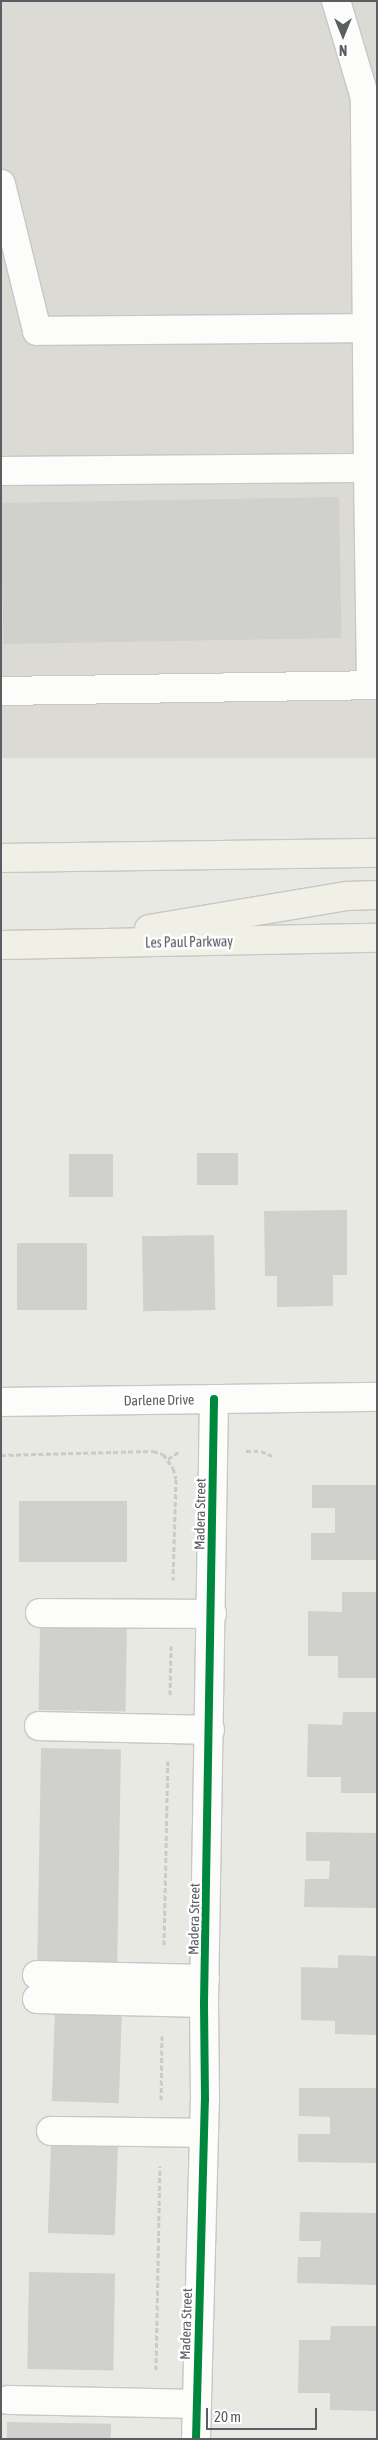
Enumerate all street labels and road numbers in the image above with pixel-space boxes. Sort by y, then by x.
street label: Les Paul Parkway [145,933,233,951]
street label: Darlene Drive [124,1391,194,1409]
street label: Madera Street [191,1478,209,1550]
street label: Madera Street [185,1883,203,1955]
street label: Madera Street [176,2288,196,2360]

